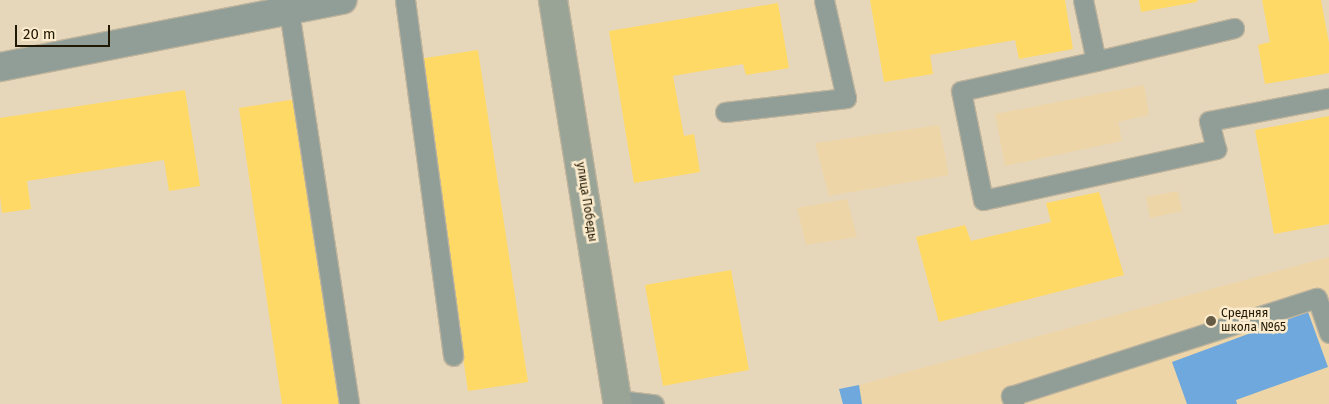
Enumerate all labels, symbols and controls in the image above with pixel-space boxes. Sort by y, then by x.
scale bar [18,15,112,47]
text: 20 m [23,25,56,43]
street label: улица Победы [573,161,599,243]
place label: Средняя школа №65 [1221,307,1286,335]
marker: Средняя школа №65 [1205,315,1217,327]

